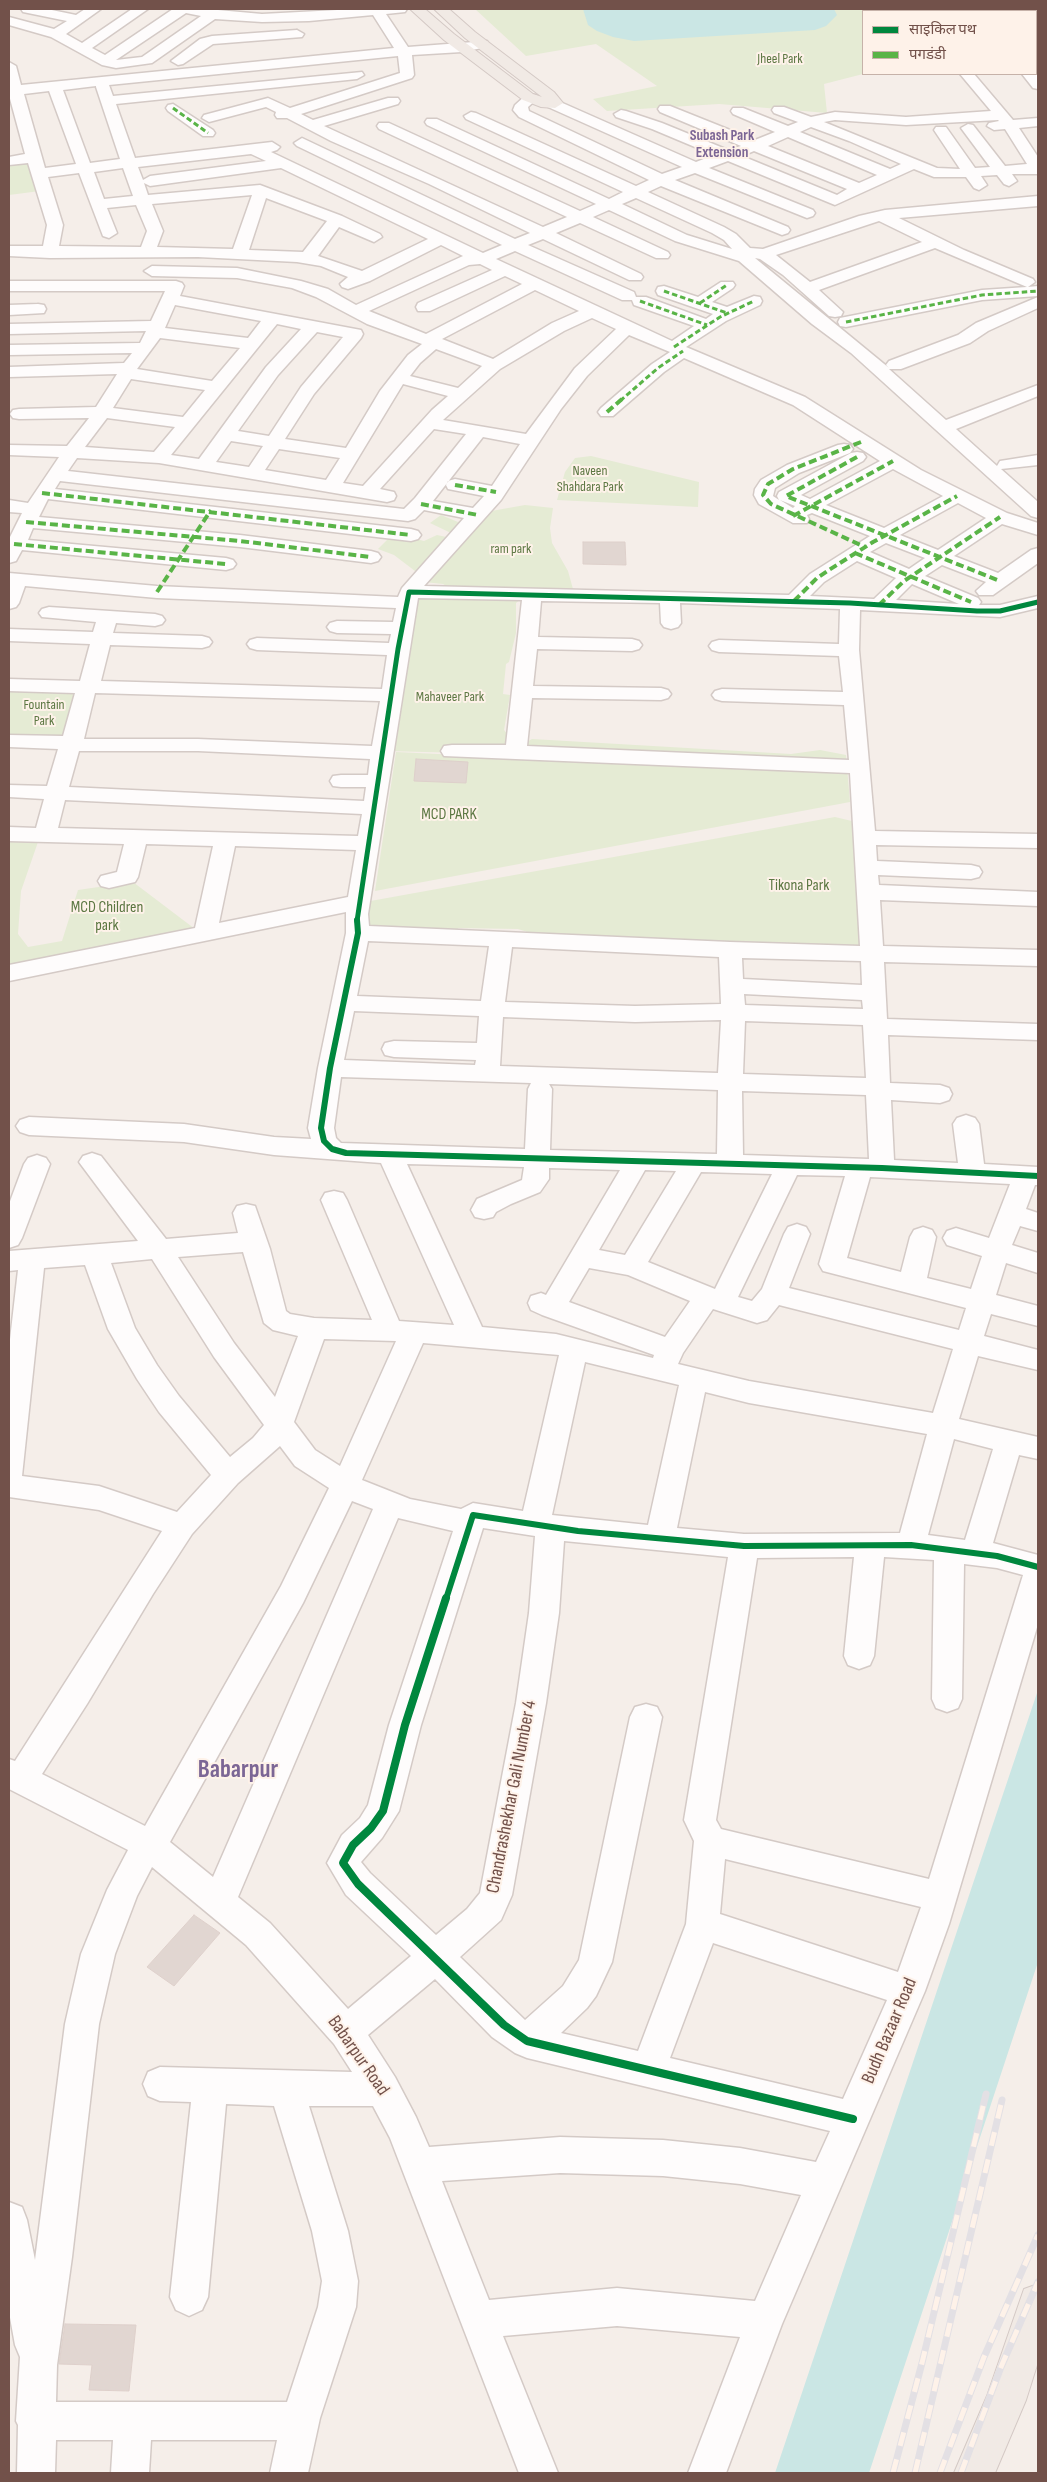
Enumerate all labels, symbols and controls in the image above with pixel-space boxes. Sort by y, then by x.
legend [862,10,1037,75]
text: साइकिल पथ [909,20,976,39]
text: पगडंडी [909,45,946,64]
park label: Jheel Park [757,51,803,67]
district label: Subash Park Extension [690,127,754,162]
park label: Naveen Shahdara Park [557,463,623,496]
park label: ram park [491,541,531,557]
park label: Mahaveer Park [416,689,484,705]
park label: Fountain Park [23,697,65,730]
park label: MCD PARK [421,805,477,825]
park label: Tikona Park [769,876,829,896]
park label: MCD Children park [71,898,143,936]
street label: Chandrashekhar Gali Number 4 [482,1699,542,1895]
district label: Babarpur [198,1756,278,1786]
street label: Budh Bazaar Road [857,1975,923,2087]
street label: Babarpur Road [322,2012,394,2100]

